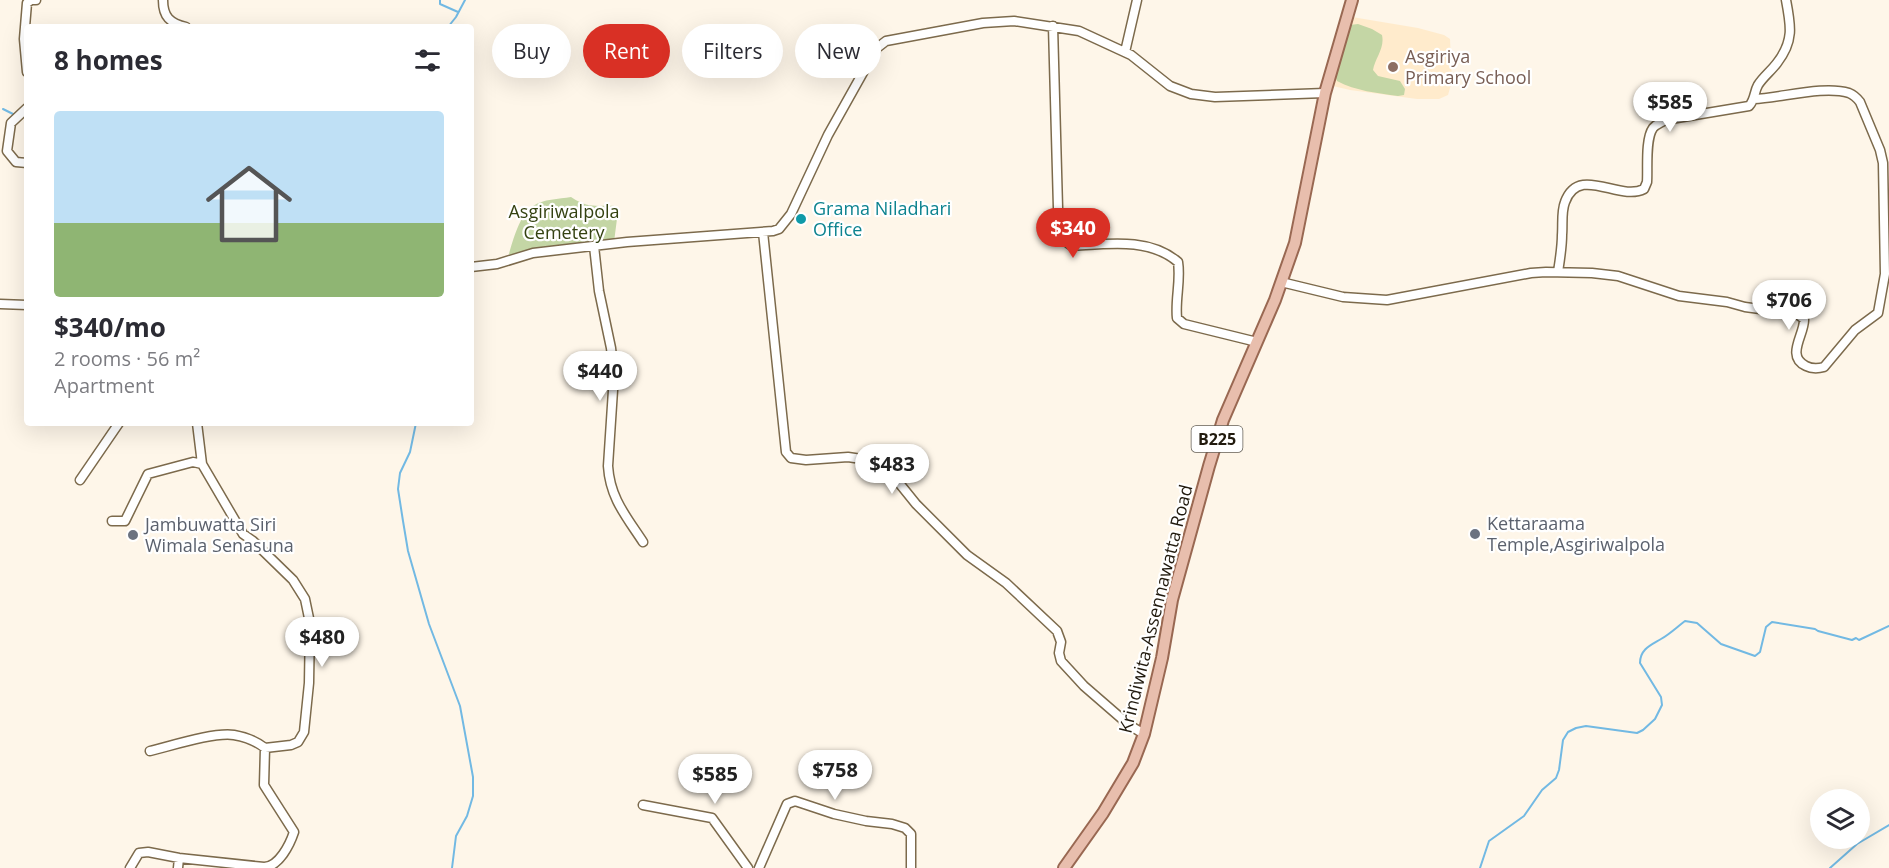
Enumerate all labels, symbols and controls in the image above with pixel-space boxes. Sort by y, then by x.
chip: Buy [492,24,571,78]
chip: Rent [583,24,670,78]
chip: Filters [682,24,783,78]
chip: New [795,24,881,78]
text: 8 homes [54,42,163,78]
icon: filters [411,44,444,77]
place label: Asgiriya Primary School [1405,44,1531,89]
marker: Asgiriya Primary School [1386,60,1400,74]
pin: $585 [1634,82,1706,133]
text: $585 [1647,88,1693,115]
icon: home [195,150,303,258]
place label: Grama Niladhari Office [813,196,951,241]
park label: Asgiriwalpola Cemetery [508,199,620,244]
pin: $340 [1037,208,1109,259]
marker: Grama Niladhari Office [794,212,808,226]
text: $340 [1050,214,1096,241]
pin: $706 [1753,280,1825,331]
text: $706 [1766,286,1812,313]
text: $340/mo [54,309,166,345]
text: 2 rooms · 56 m² [54,345,200,372]
pin: $440 [564,351,636,402]
text: $440 [577,357,623,384]
text: Apartment [54,372,154,399]
road number: B225 [1192,426,1242,452]
pin: $483 [856,444,928,495]
text: $483 [869,450,915,477]
street label: Krindiwita-Assennawatta Road [1112,482,1198,736]
place label: Kettaraama Temple,Asgiriwalpola [1487,511,1665,556]
place label: Jambuwatta Siri Wimala Senasuna [143,512,294,557]
marker: Kettaraama Temple,Asgiriwalpola [1468,527,1482,541]
marker: Jambuwatta Siri Wimala Senasuna [126,528,140,542]
pin: $480 [286,617,358,668]
text: $480 [299,623,345,650]
pin: $758 [799,750,871,801]
pin: $585 [679,754,751,805]
text: $758 [812,756,858,783]
text: $585 [692,760,738,787]
map controls [1810,789,1870,849]
button: layers [1810,789,1870,849]

